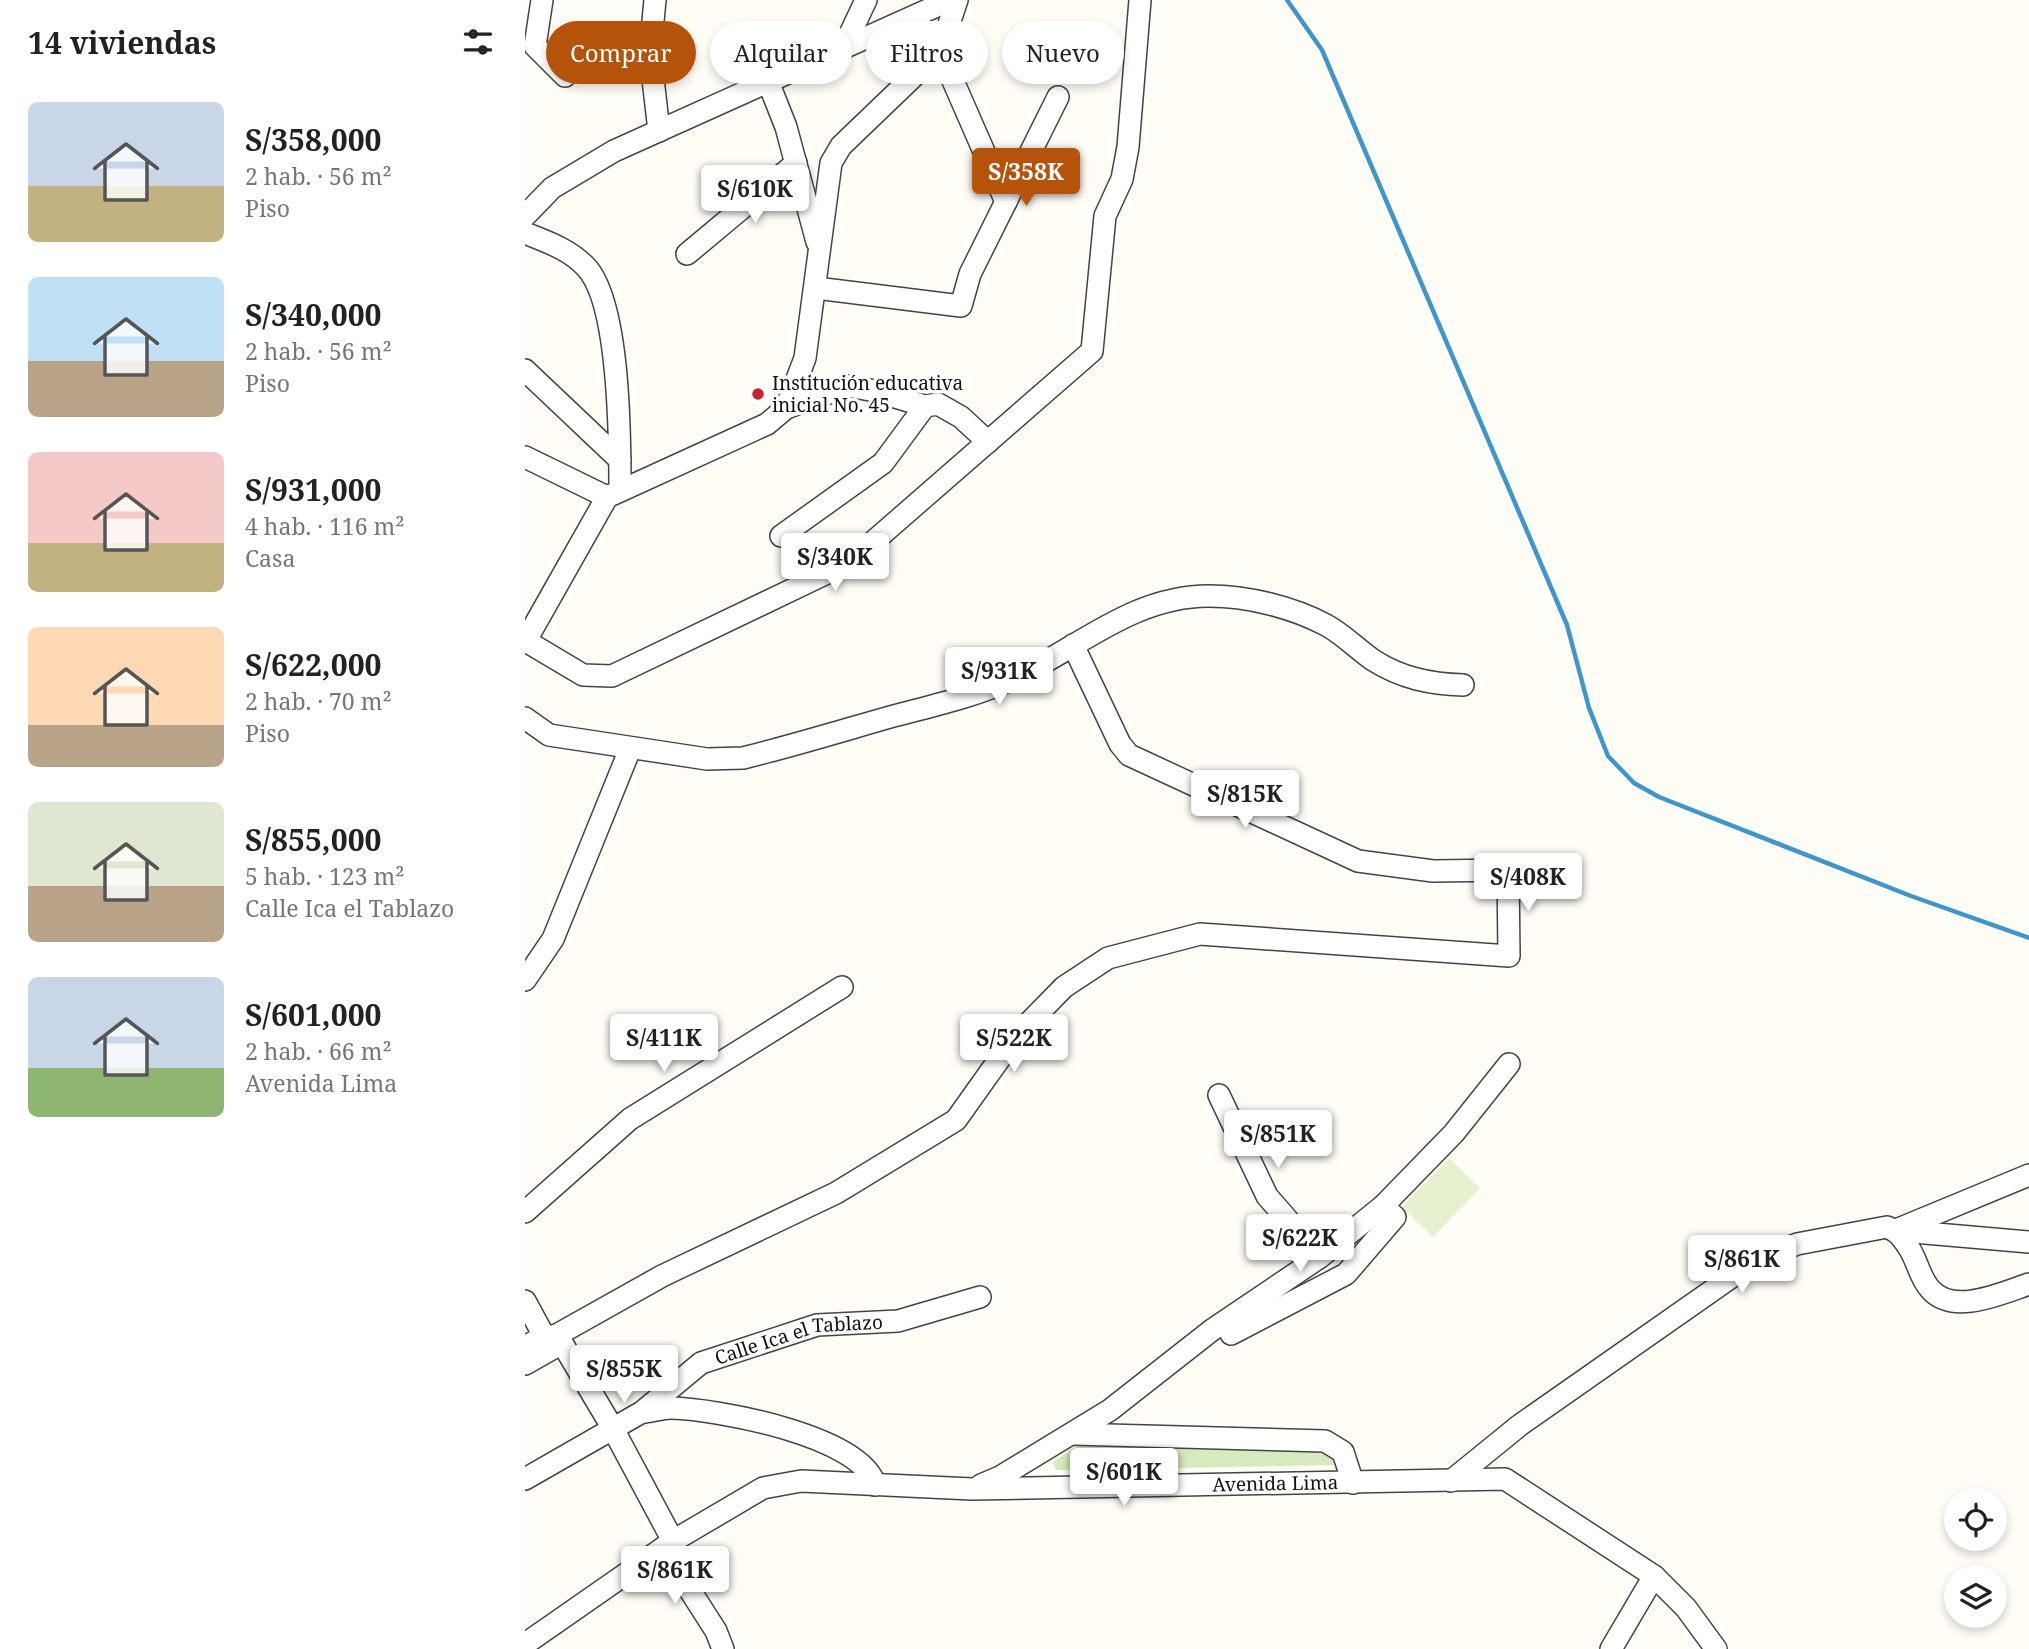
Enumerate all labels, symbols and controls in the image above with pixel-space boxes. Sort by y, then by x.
chip: Comprar [546,21,696,84]
chip: Alquilar [710,21,852,84]
chip: Filtros [866,21,988,84]
chip: Nuevo [1002,21,1124,84]
text: 14 viviendas [28,22,216,63]
icon: filters [459,23,497,61]
text: S/358,000 [245,119,382,160]
icon: home [84,130,168,214]
pin: S/358K [969,148,1083,208]
text: S/358K [988,155,1064,187]
text: 2 hab. · 56 m² [245,160,392,192]
pin: S/610K [698,166,812,225]
text: S/610K [717,172,793,204]
text: Piso [245,192,290,224]
text: S/340,000 [245,294,382,335]
icon: home [84,305,168,389]
text: 2 hab. · 56 m² [245,335,392,367]
text: Piso [245,367,290,399]
place label: Institución educativa inicial No. 45 [772,370,963,418]
marker: Institución educativa inicial No. 45 [750,386,766,402]
text: S/931,000 [245,469,382,510]
icon: home [84,480,168,564]
text: 4 hab. · 116 m² [245,510,404,542]
pin: S/340K [778,534,892,593]
text: S/340K [797,540,873,572]
text: Casa [245,542,295,574]
text: S/622,000 [245,644,382,685]
pin: S/931K [942,648,1056,707]
text: S/931K [961,654,1037,686]
icon: home [84,655,168,739]
text: 2 hab. · 70 m² [245,685,392,717]
text: Piso [245,717,290,749]
pin: S/815K [1188,770,1302,830]
text: S/815K [1207,777,1283,809]
text: S/855,000 [245,819,382,860]
icon: home [84,830,168,914]
pin: S/408K [1471,853,1585,913]
text: 5 hab. · 123 m² [245,860,404,892]
text: S/408K [1490,860,1566,892]
text: Calle Ica el Tablazo [245,892,454,924]
text: S/601,000 [245,994,382,1035]
icon: home [84,1005,168,1089]
pin: S/411K [607,1014,721,1074]
pin: S/522K [957,1014,1071,1074]
text: S/411K [626,1021,702,1053]
text: S/522K [976,1021,1052,1053]
text: 2 hab. · 66 m² [245,1035,392,1067]
text: Avenida Lima [245,1067,397,1099]
pin: S/851K [1221,1110,1335,1170]
text: S/851K [1240,1117,1316,1149]
pin: S/622K [1243,1214,1357,1274]
text: S/622K [1262,1221,1338,1253]
pin: S/861K [1685,1236,1799,1295]
text: S/861K [1704,1242,1780,1274]
street label: Calle Ica el Tablazo [711,1309,883,1371]
pin: S/855K [567,1346,681,1405]
text: S/855K [586,1352,662,1384]
pin: S/601K [1067,1448,1181,1508]
text: S/601K [1086,1455,1162,1487]
street label: Avenida Lima [1212,1469,1338,1497]
map controls [1944,1488,2007,1628]
button: locate [1944,1488,2007,1551]
pin: S/861K [618,1546,732,1606]
text: S/861K [637,1553,713,1585]
button: layers [1944,1565,2007,1628]

